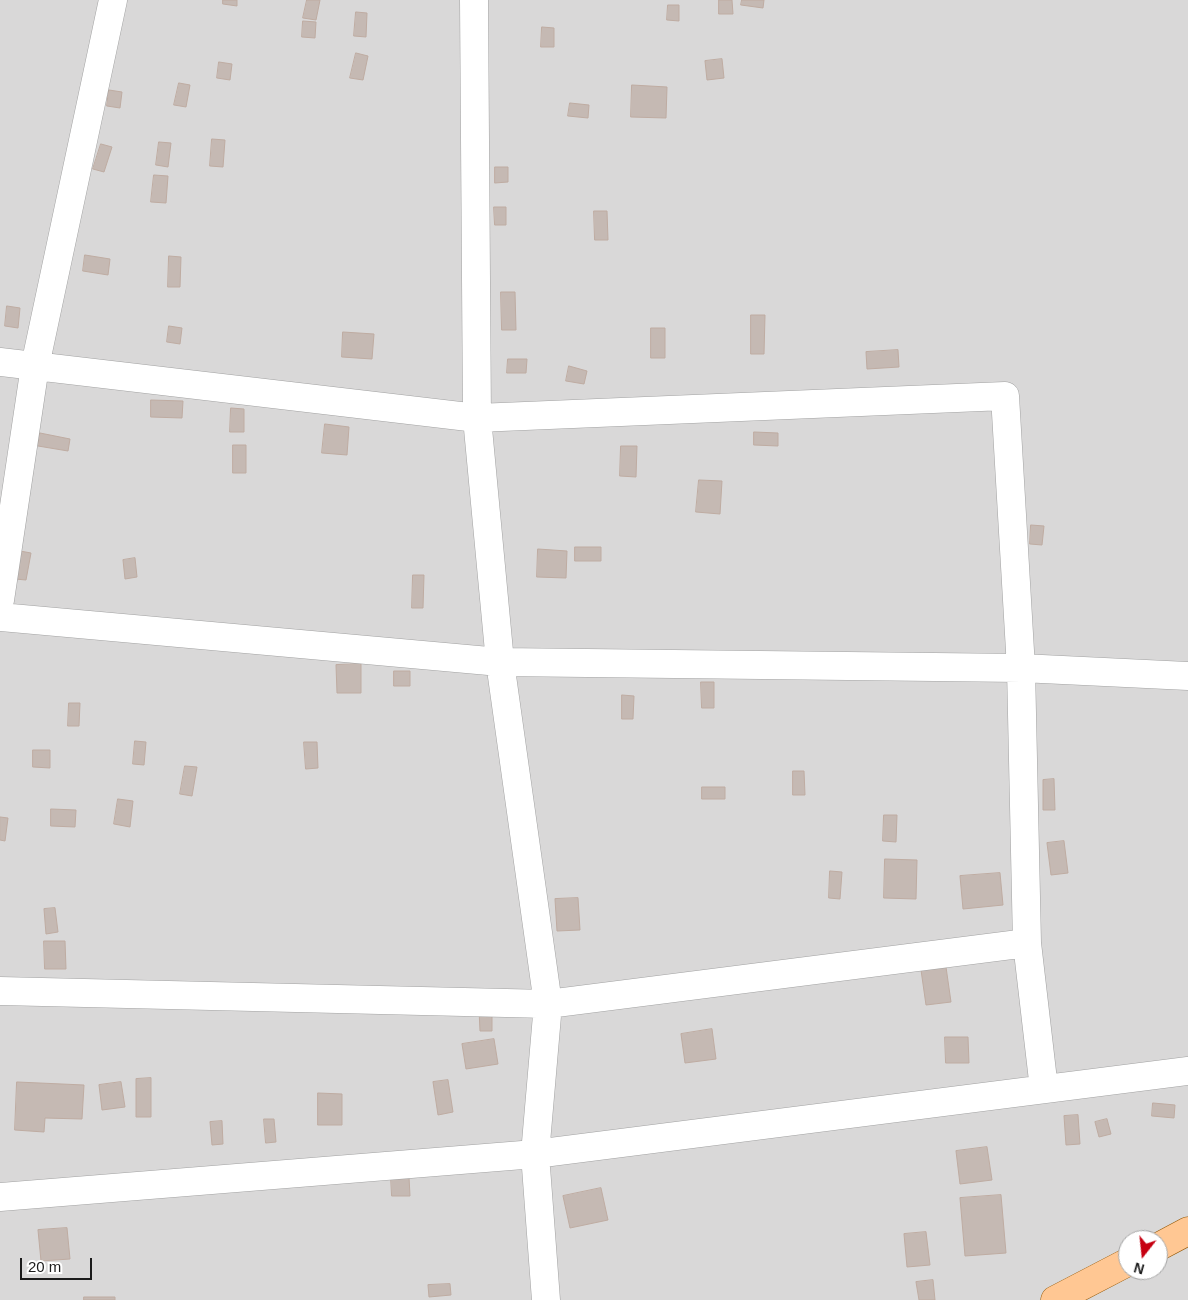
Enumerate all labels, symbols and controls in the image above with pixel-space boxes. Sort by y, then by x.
north arrow [1118,1230,1168,1280]
scale bar [22,1248,95,1280]
text: 20 m [28,1258,61,1275]
text: N [1132,1259,1146,1278]

